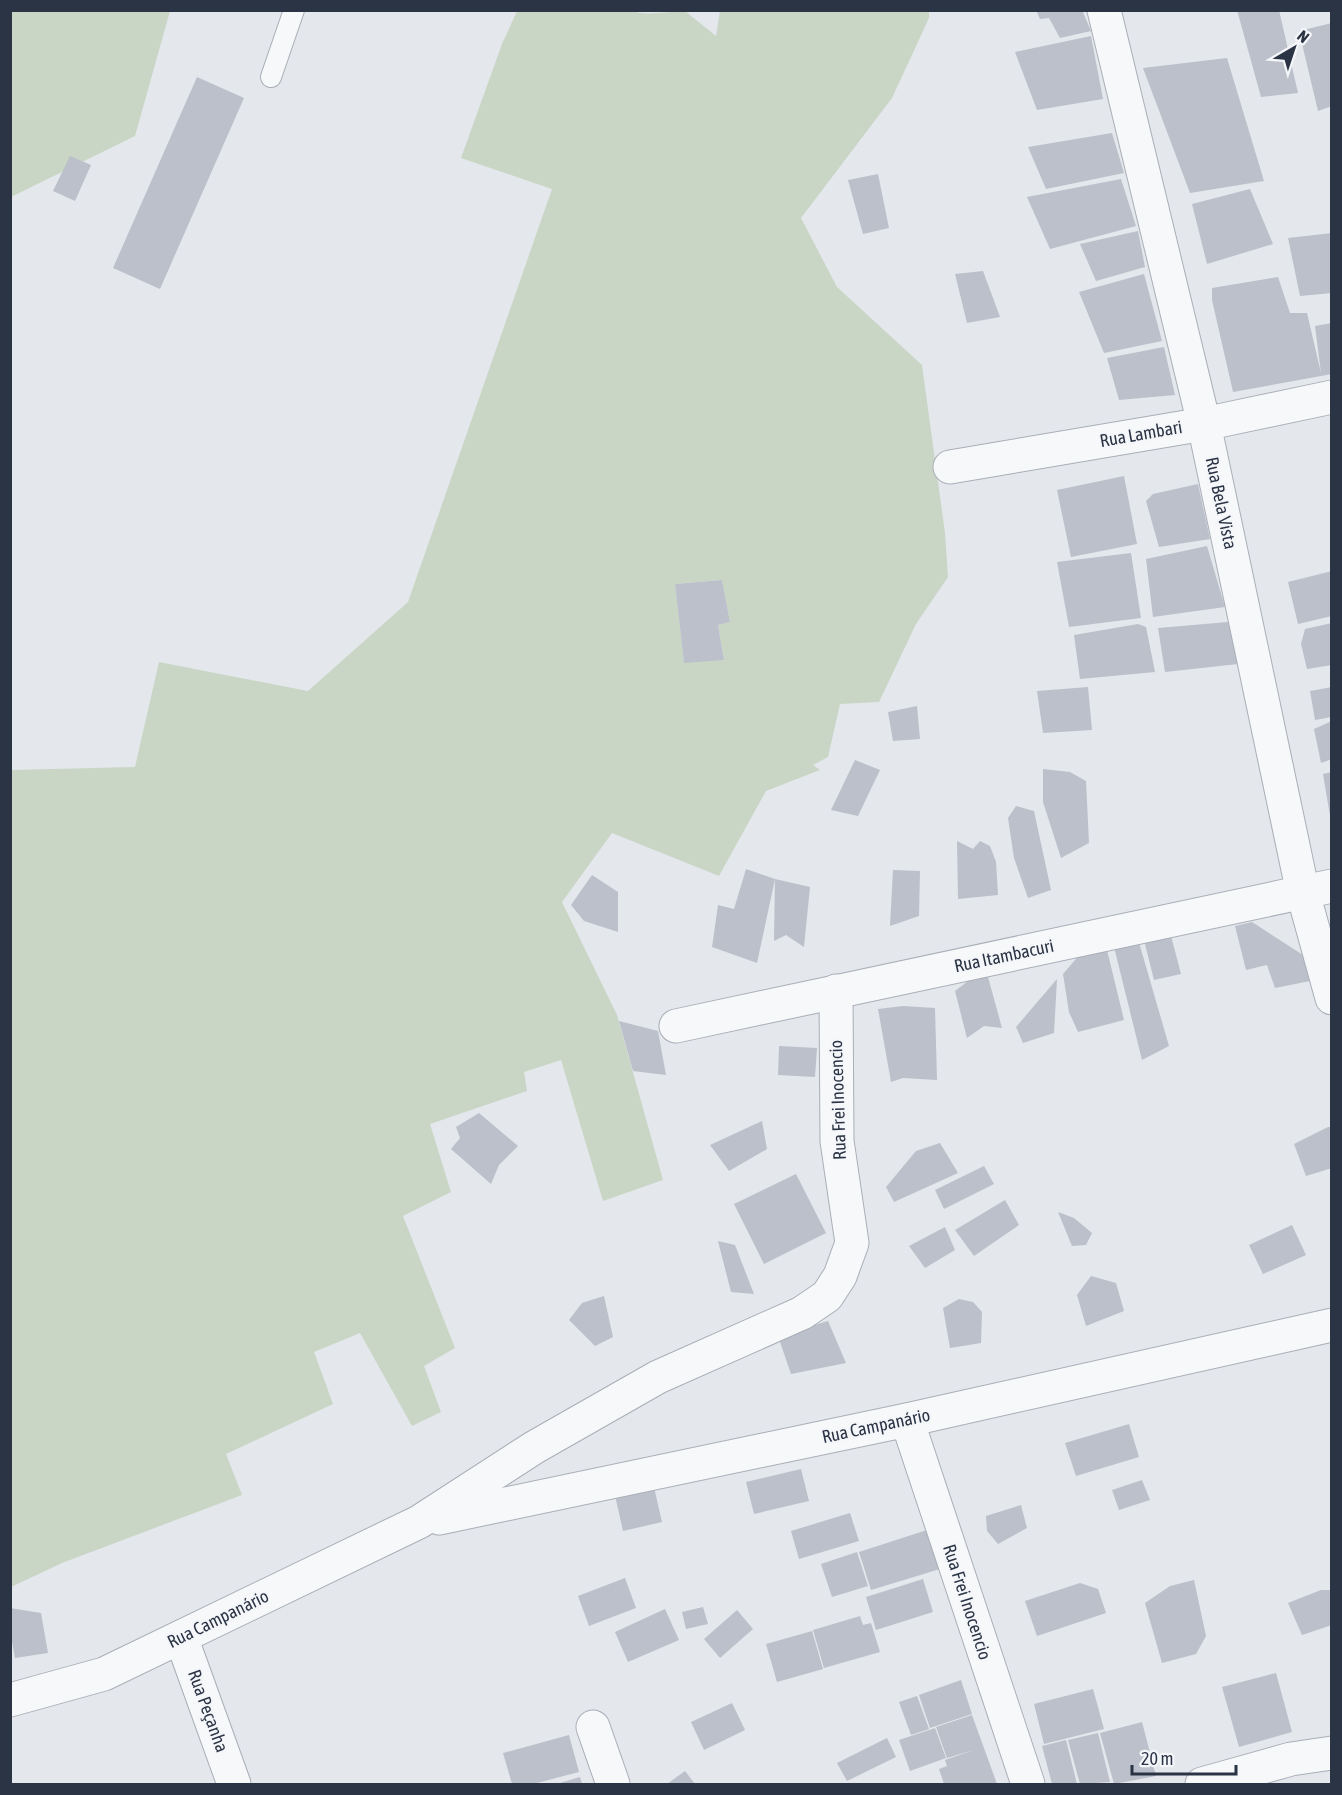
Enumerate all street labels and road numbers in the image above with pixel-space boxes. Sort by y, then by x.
street label: Rua Lambari [1098,416,1184,451]
street label: Rua Bela Vista [1201,455,1242,551]
street label: Rua Itambacuri [952,935,1056,976]
street label: Rua Frei Inocencio [825,1040,850,1160]
street label: Rua Campanário [820,1404,932,1447]
street label: Rua Frei Inocencio [939,1541,996,1662]
street label: Rua Campanário [164,1585,272,1652]
street label: Rua Peçanha [184,1667,233,1755]

